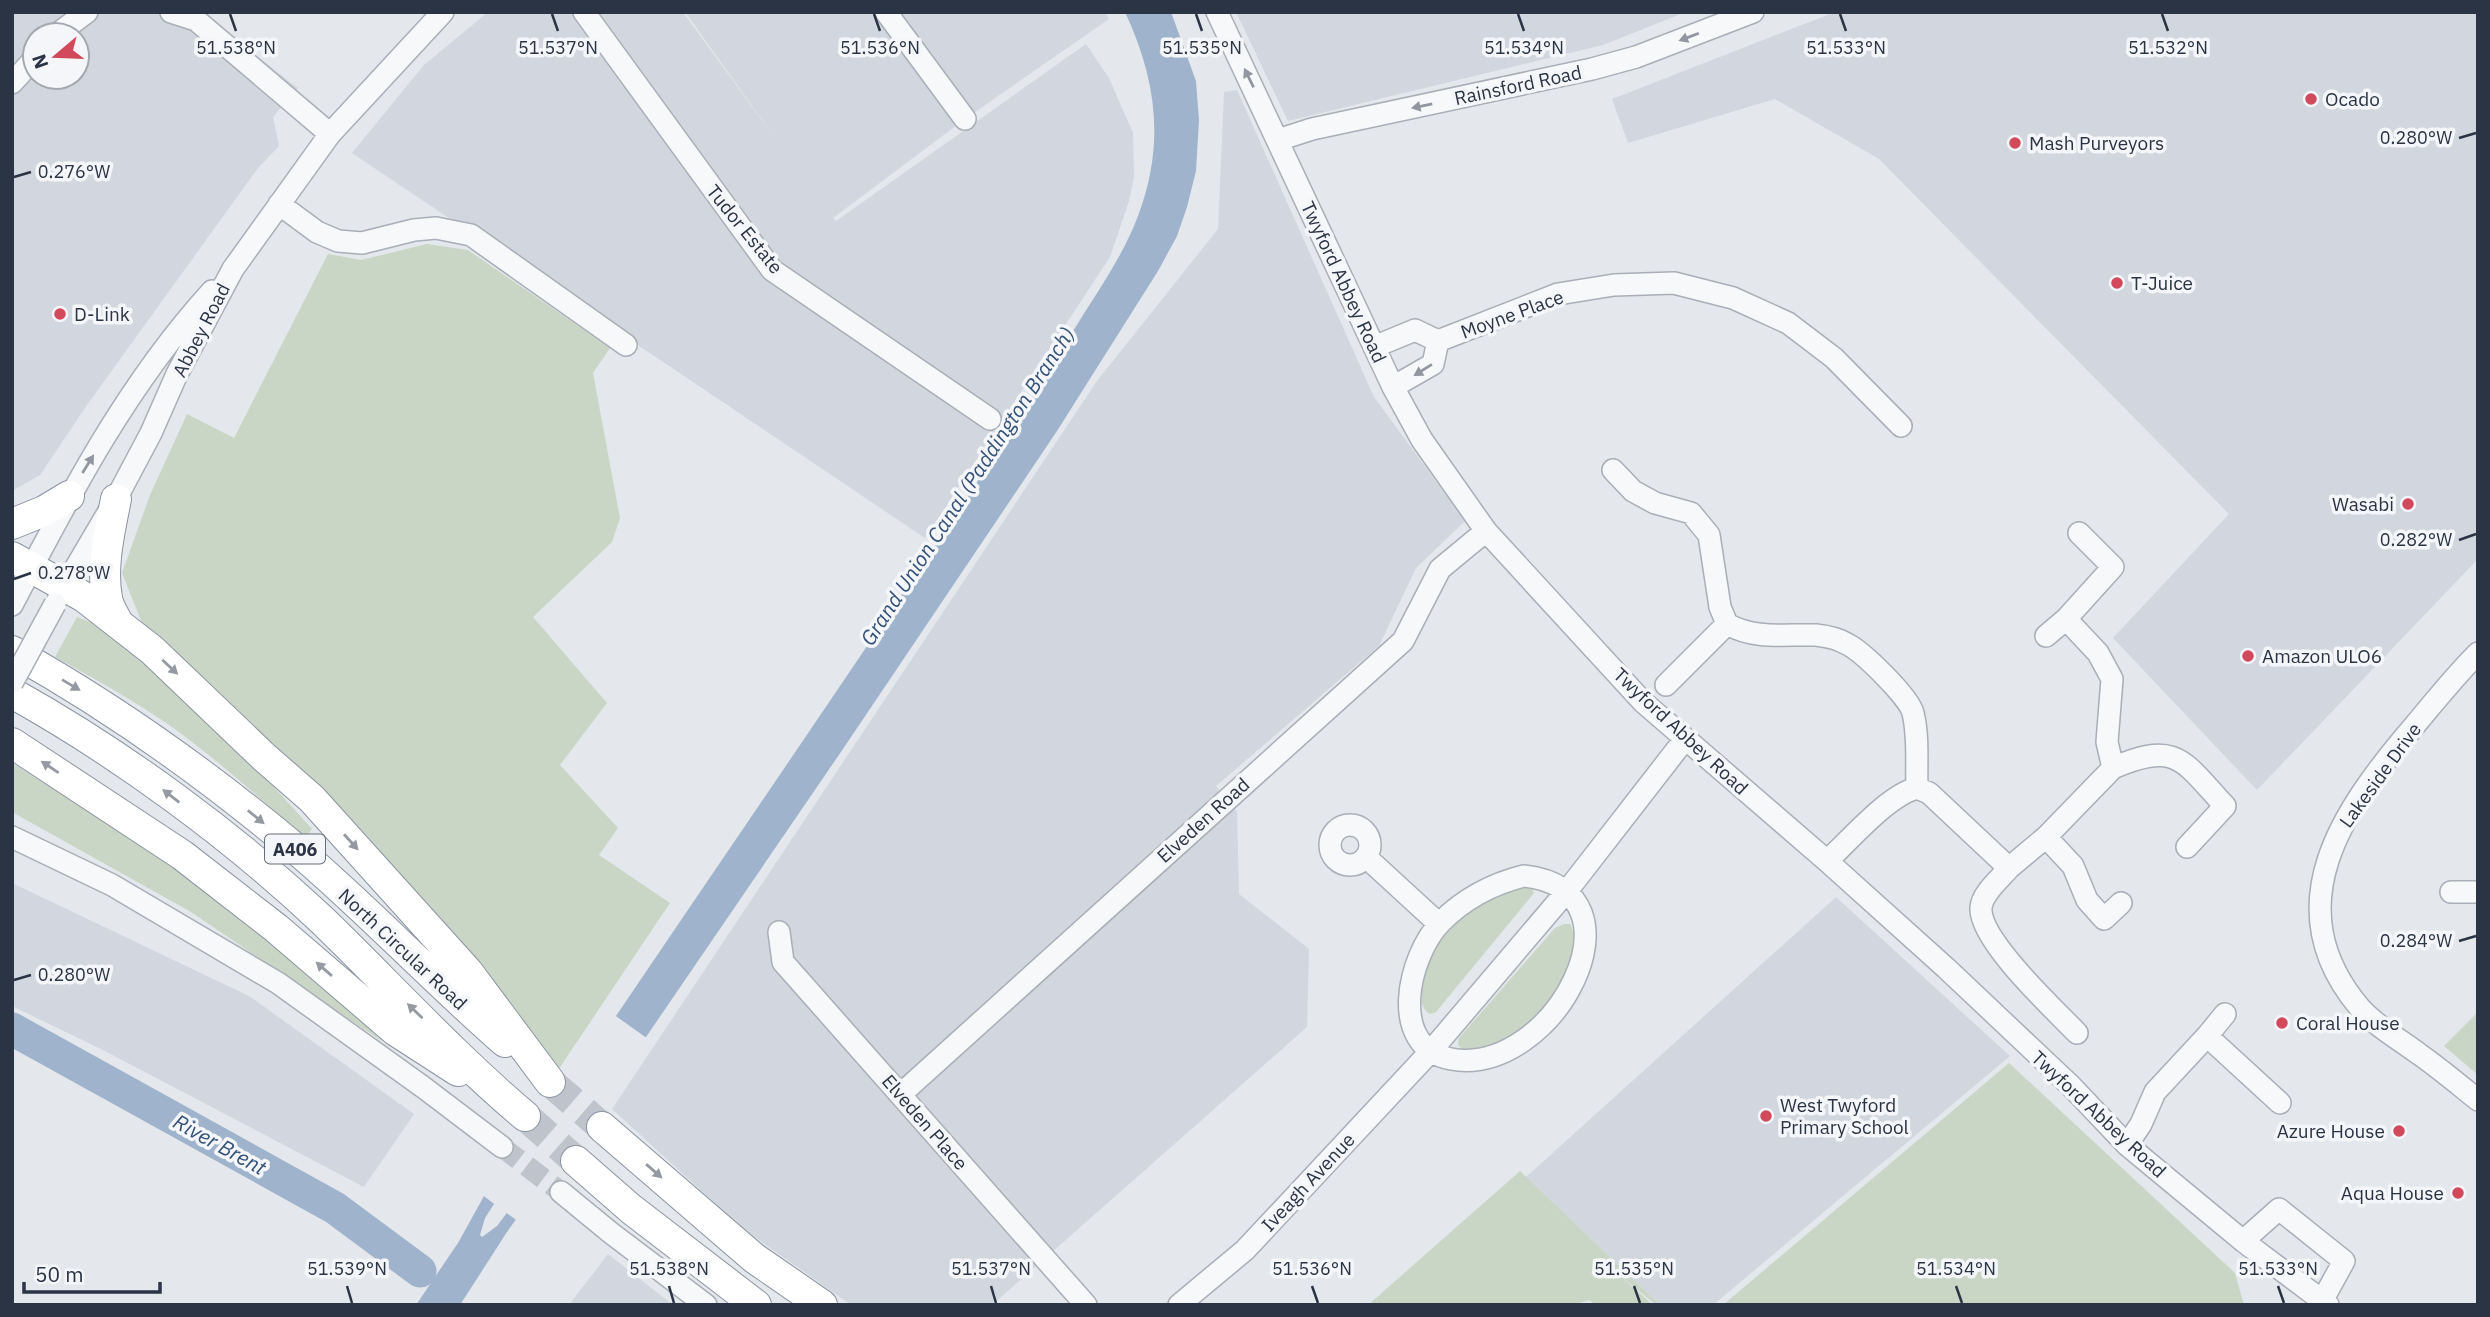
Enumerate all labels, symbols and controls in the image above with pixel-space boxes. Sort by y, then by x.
north arrow [21,21,91,91]
one-way arrow [1678,31,1699,42]
text: 51.538°N [196,36,276,59]
text: 51.537°N [518,36,598,59]
text: 51.536°N [840,36,920,59]
text: 51.535°N [1162,36,1242,59]
text: 51.534°N [1484,36,1564,59]
text: 51.533°N [1806,36,1886,59]
text: 51.532°N [2128,36,2208,59]
text: N [26,51,54,72]
street label: Rainsford Road [1452,60,1584,110]
one-way arrow [1243,68,1255,88]
place label: Ocado [2325,87,2380,111]
marker: Ocado [2303,91,2319,107]
one-way arrow [1411,101,1433,112]
text: 0.280°W [2380,126,2452,149]
place label: Mash Purveyors [2029,131,2164,155]
marker: Mash Purveyors [2007,135,2023,151]
text: 0.276°W [38,160,110,183]
street label: Tudor Estate [702,180,788,278]
street label: Twyford Abbey Road [1296,197,1392,367]
place label: T-Juice [2131,271,2193,295]
marker: T-Juice [2109,275,2125,291]
street label: Abbey Road [167,279,235,381]
street label: Moyne Place [1457,284,1567,344]
place label: D-Link [74,302,130,326]
marker: D-Link [52,306,68,322]
water label: Grand Union Canal (Paddington Branch) [853,322,1081,650]
one-way arrow [1414,363,1433,376]
one-way arrow [82,455,95,474]
place label: Wasabi [2332,492,2394,516]
marker: Wasabi [2400,496,2416,512]
text: 0.282°W [2380,528,2452,551]
text: 0.278°W [38,561,110,584]
place label: Amazon ULO6 [2262,644,2382,668]
marker: Amazon ULO6 [2240,648,2256,664]
one-way arrow [161,658,178,674]
street label: Twyford Abbey Road [1609,662,1753,800]
one-way arrow [62,679,81,691]
street label: Lakeside Drive [2334,718,2426,832]
one-way arrow [40,761,60,774]
street label: Elveden Road [1152,772,1254,868]
one-way arrow [162,790,180,804]
one-way arrow [248,809,265,824]
one-way arrow [342,833,358,850]
road number: A406 [265,834,325,864]
street label: North Circular Road [334,883,472,1015]
text: 0.284°W [2380,929,2452,952]
one-way arrow [315,962,332,977]
text: 0.280°W [38,963,110,986]
one-way arrow [407,1004,424,1020]
place label: Coral House [2296,1011,2400,1035]
marker: Coral House [2274,1015,2290,1031]
street label: Twyford Abbey Road [2027,1045,2171,1183]
street label: Elveden Place [877,1069,973,1175]
place label: West Twyford Primary School [1780,1093,1909,1139]
water label: River Brent [169,1107,273,1182]
marker: West Twyford Primary School [1758,1108,1774,1124]
place label: Azure House [2277,1119,2385,1143]
marker: Azure House [2391,1123,2407,1139]
street label: Iveagh Avenue [1256,1128,1360,1236]
one-way arrow [645,1163,662,1178]
place label: Aqua House [2341,1181,2444,1205]
marker: Aqua House [2450,1185,2466,1201]
scale bar [24,1250,161,1294]
text: 51.539°N [307,1257,387,1280]
text: 51.538°N [629,1257,709,1280]
text: 51.537°N [951,1257,1031,1280]
text: 51.536°N [1272,1257,1352,1280]
text: 51.535°N [1594,1257,1674,1280]
text: 51.534°N [1916,1257,1996,1280]
text: 51.533°N [2238,1257,2318,1280]
text: 50 m [35,1260,84,1288]

